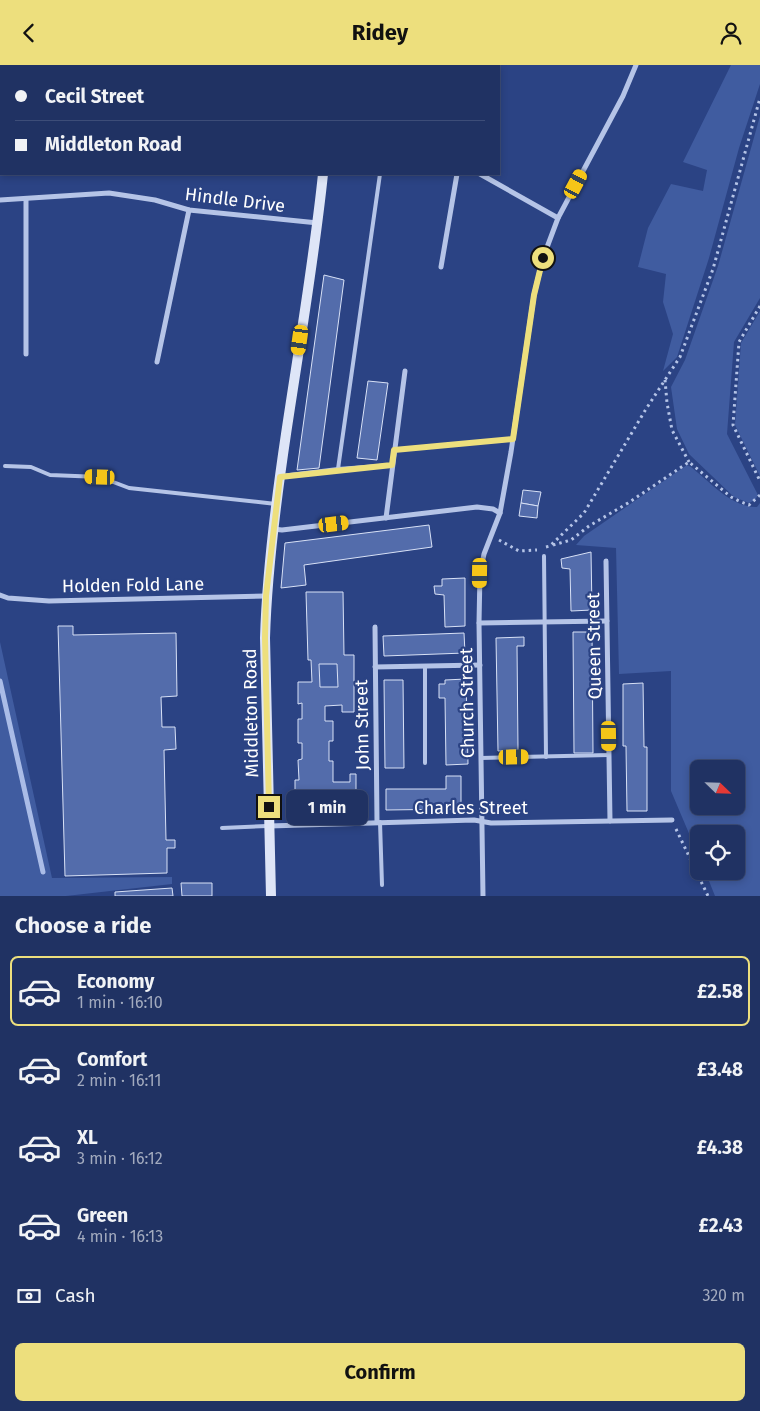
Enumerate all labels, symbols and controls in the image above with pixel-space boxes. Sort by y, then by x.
icon: back [15,19,43,47]
text: Ridey [352,19,408,46]
icon: person [717,19,745,47]
text: Cecil Street [45,85,144,108]
text: Middleton Road [45,133,182,156]
car [562,167,589,201]
street label: Hindle Drive [184,183,286,217]
route start [532,247,554,269]
car [290,324,309,356]
car [84,469,115,485]
car [318,515,349,533]
car [472,558,487,588]
street label: Holden Fold Lane [62,573,204,597]
street label: Queen Street [582,592,606,700]
street label: Church Street [455,647,479,758]
street label: Middleton Road [239,648,263,778]
street label: John Street [350,679,374,771]
car [601,721,616,751]
car [498,749,529,765]
north arrow [690,760,745,815]
map controls [690,760,745,880]
callout: 1 min [286,789,369,825]
route end [258,796,280,818]
street label: Charles Street [414,797,529,819]
text: 1 min [308,798,346,817]
button: locate [690,825,745,880]
text: Choose a ride [15,912,151,939]
icon: car [17,969,62,1014]
text: Economy [77,970,154,993]
text: £2.58 [697,980,743,1003]
text: 1 min · 16:10 [77,993,163,1012]
icon: car [17,1047,62,1092]
text: Comfort [77,1048,147,1071]
text: £3.48 [697,1058,743,1081]
text: 2 min · 16:11 [77,1071,161,1090]
icon: car [17,1125,62,1170]
text: XL [77,1126,98,1149]
text: £4.38 [697,1136,743,1159]
text: 3 min · 16:12 [77,1149,163,1168]
icon: car [17,1203,62,1248]
text: Green [77,1204,128,1227]
text: £2.43 [698,1214,743,1237]
text: 4 min · 16:13 [77,1227,163,1246]
icon: cash [15,1282,43,1310]
text: Cash [55,1284,96,1307]
text: 320 m [702,1286,745,1305]
button: Confirm [15,1343,745,1401]

